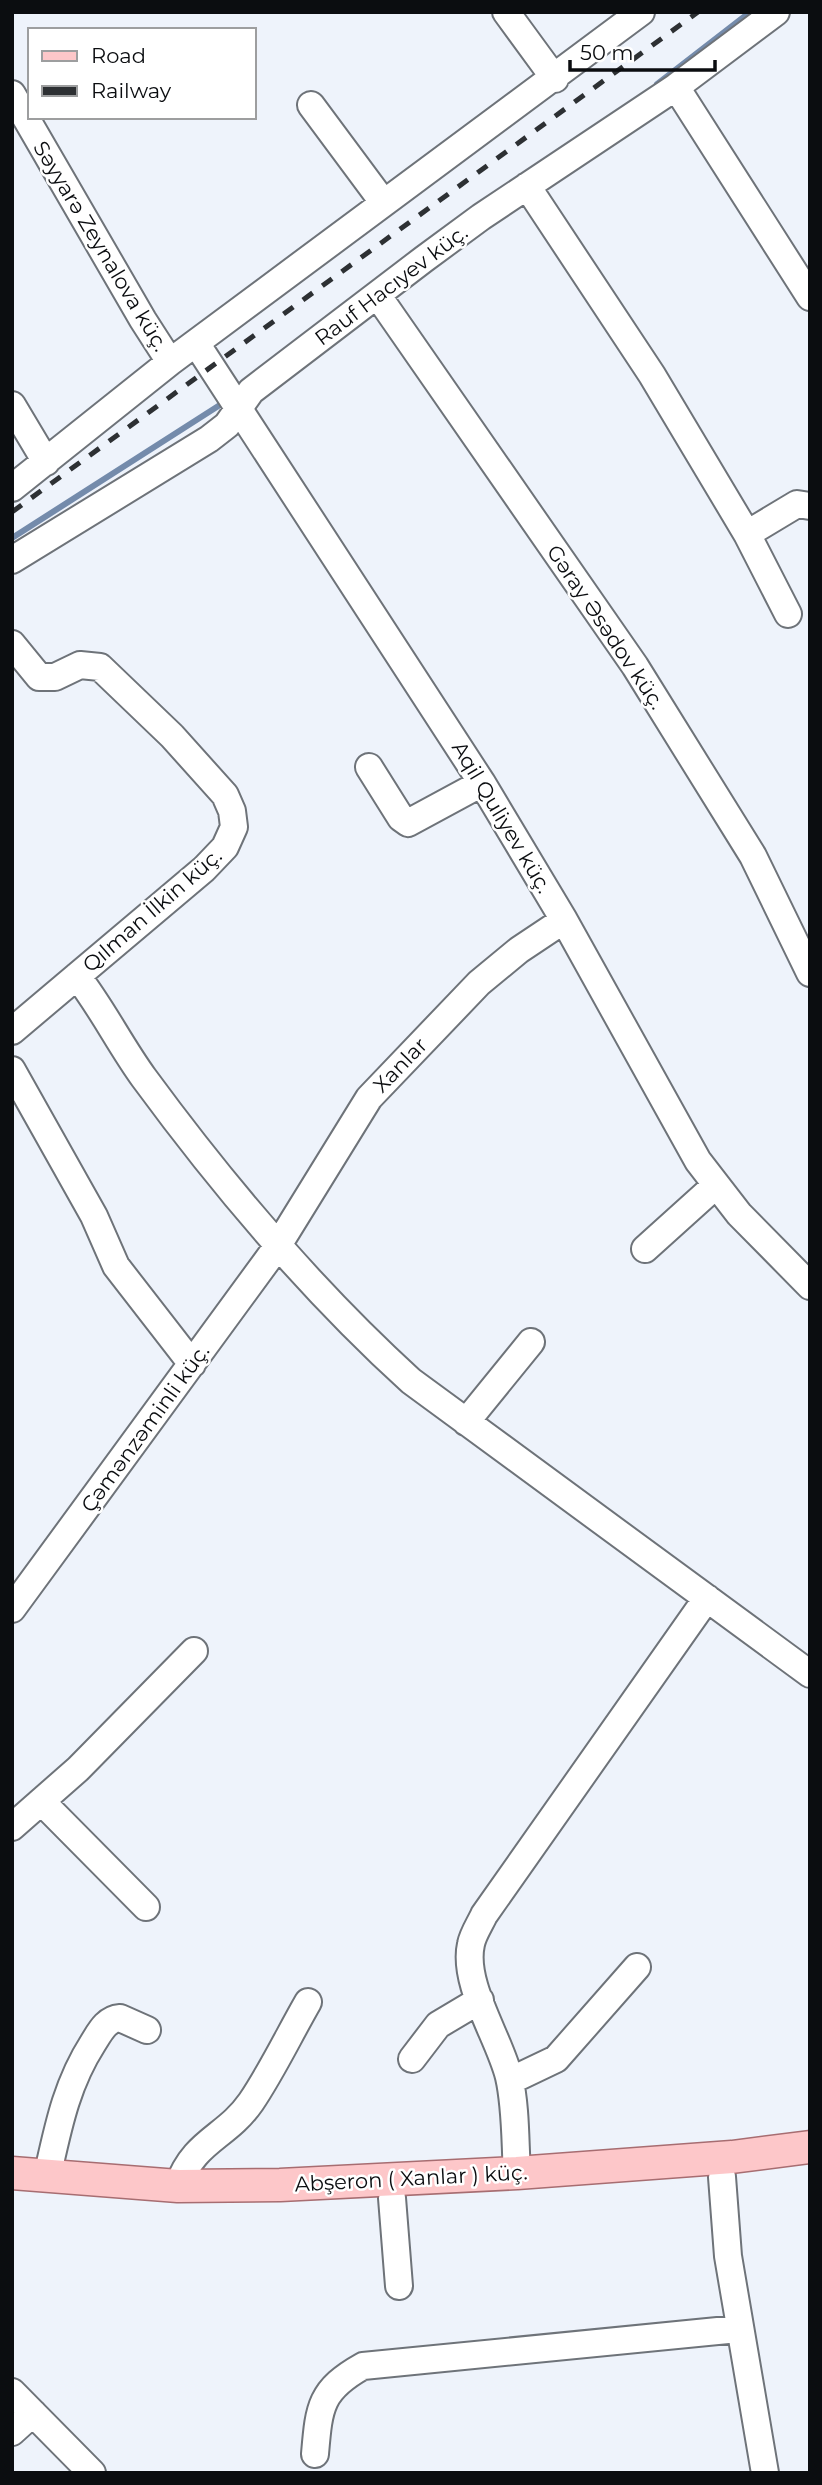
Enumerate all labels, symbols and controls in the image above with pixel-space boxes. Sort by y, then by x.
legend [28,28,256,119]
scale bar [570,28,715,72]
text: 50 m [580,40,634,65]
text: Road [91,43,146,68]
text: Railway [91,78,172,103]
street label: Səyyarə Zeynalova küç. [28,136,174,356]
street label: Rauf Hacıyev küç. [310,219,472,351]
street label: Gəray Əsədov küç. [542,540,670,714]
street label: Aqil Quliyev küç. [447,737,557,897]
street label: Qılman İlkin küç. [77,843,227,977]
street label: Xanlar [368,1032,432,1098]
street label: Çəmənzəminli küç. [76,1339,214,1517]
street label: Abşeron ( Xanlar ) küç. [294,2159,528,2197]

